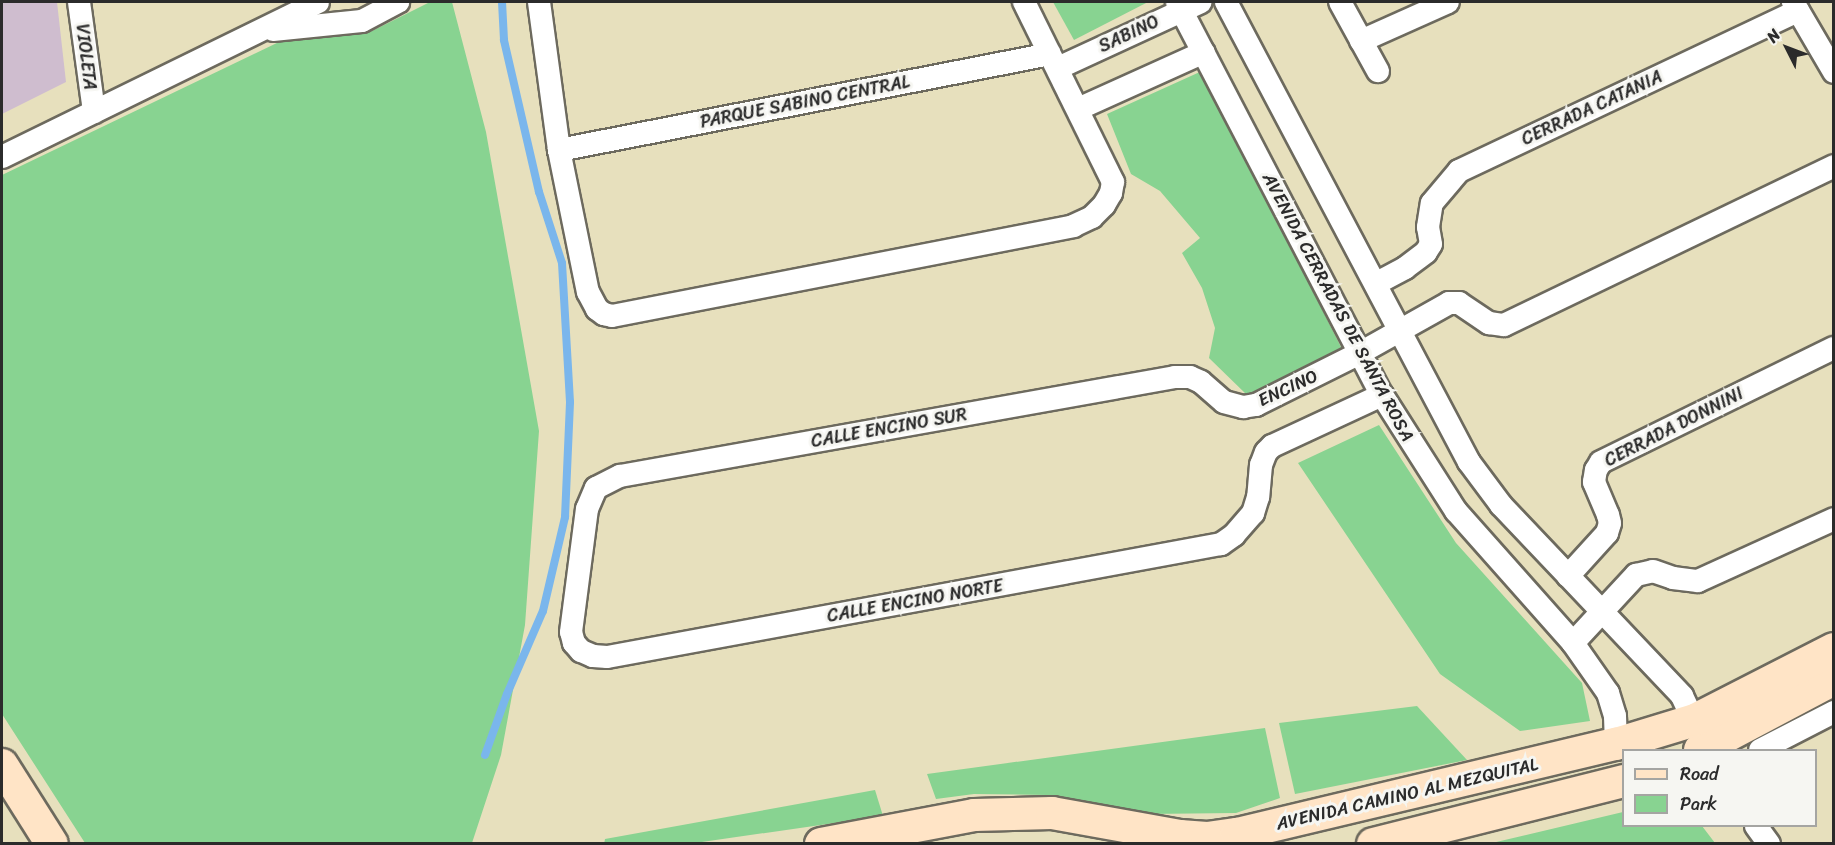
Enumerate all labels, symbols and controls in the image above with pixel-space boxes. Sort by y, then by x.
street label: SABINO [1095,11,1163,57]
north arrow [1757,18,1817,78]
text: N [1759,22,1788,49]
street label: VIOLETA [71,23,101,91]
street label: CERRADA CATANIA [1518,66,1666,150]
street label: PARQUE SABINO CENTRAL [698,71,912,133]
street label: AVENIDA CERRADAS DE SANTA ROSA [1258,169,1418,445]
street label: ENCINO [1255,365,1321,411]
street label: CERRADA DONNINI [1601,383,1747,471]
street label: CALLE ENCINO SUR [810,404,968,452]
street label: CALLE ENCINO NORTE [826,575,1004,627]
legend [1622,749,1817,827]
street label: AVENIDA CAMINO AL MEZQUITAL [1274,753,1540,835]
text: Road [1680,758,1719,790]
text: Park [1680,788,1717,820]

